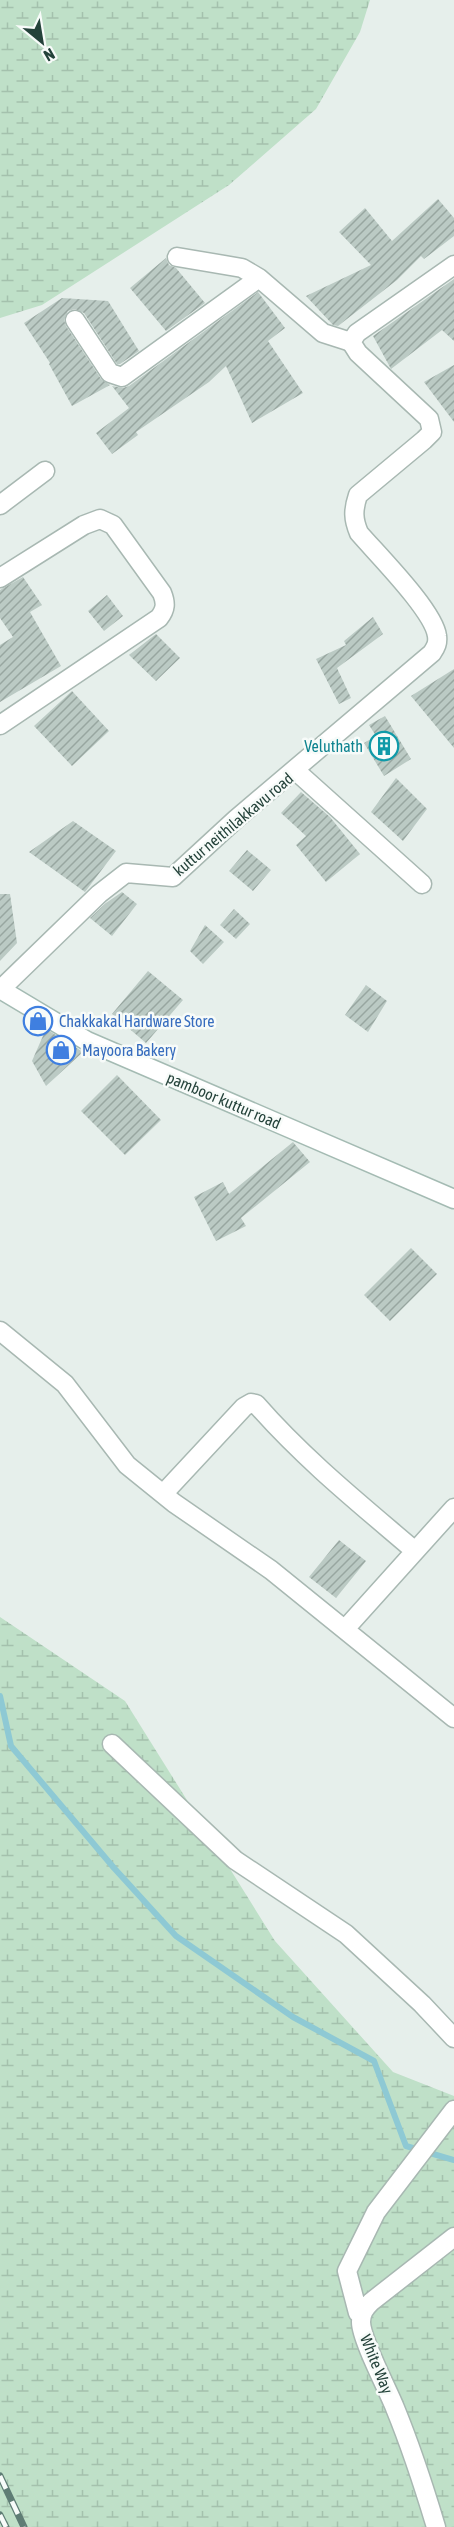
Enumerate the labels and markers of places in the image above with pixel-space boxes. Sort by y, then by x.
building icon: Veluthath [368,730,400,762]
place label: Veluthath [304,737,363,755]
shop icon: Chakkakal Hardware Store [22,1005,54,1037]
place label: Chakkakal Hardware Store [59,1012,215,1030]
shop icon: Mayoora Bakery [45,1034,77,1066]
place label: Mayoora Bakery [82,1041,176,1060]

